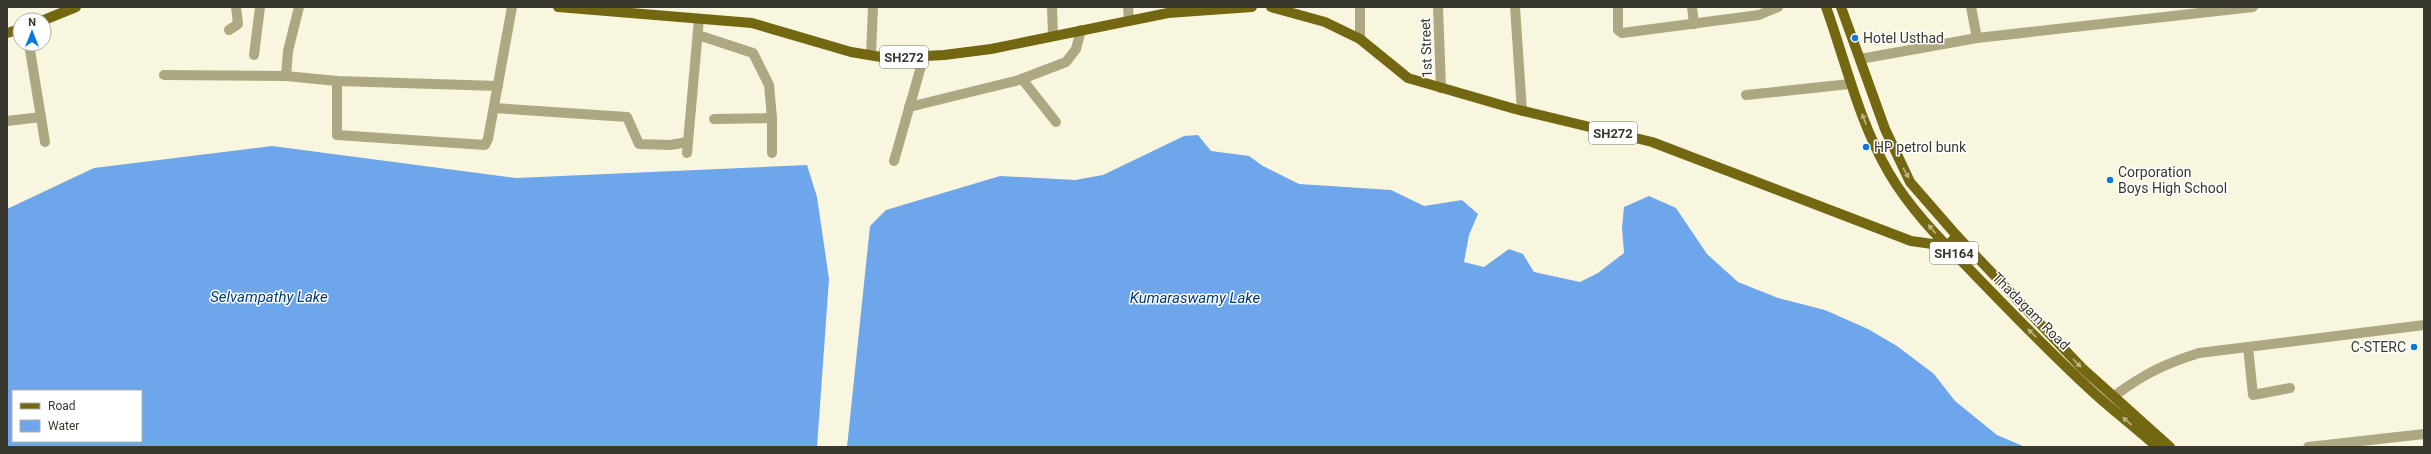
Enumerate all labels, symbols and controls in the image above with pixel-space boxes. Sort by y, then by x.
north arrow [12,12,52,52]
text: N [28,16,36,29]
street label: 1st Street [1417,17,1435,78]
place label: Hotel Usthad [1863,30,1944,46]
marker: Hotel Usthad [1850,33,1860,43]
road number: SH272 [880,46,928,68]
one-way arrow [1861,113,1867,125]
road number: SH272 [1589,122,1637,144]
place label: HP petrol bunk [1874,139,1967,155]
marker: HP petrol bunk [1861,142,1871,152]
place label: Corporation Boys High School [2118,164,2227,196]
one-way arrow [1902,168,1909,179]
marker: Corporation Boys High School [2105,175,2115,185]
one-way arrow [1928,224,1937,234]
road number: SH164 [1930,242,1978,264]
street label: Thadagam Road [1989,269,2073,353]
water label: Selvampathy Lake [210,288,328,306]
water label: Kumaraswamy Lake [1130,289,1261,307]
one-way arrow [2027,328,2037,338]
place label: C-STERC [2351,339,2406,355]
marker: C-STERC [2409,342,2419,352]
one-way arrow [2073,358,2082,368]
legend [12,390,142,442]
text: Road [48,399,76,413]
one-way arrow [2122,417,2133,426]
text: Water [48,419,79,433]

